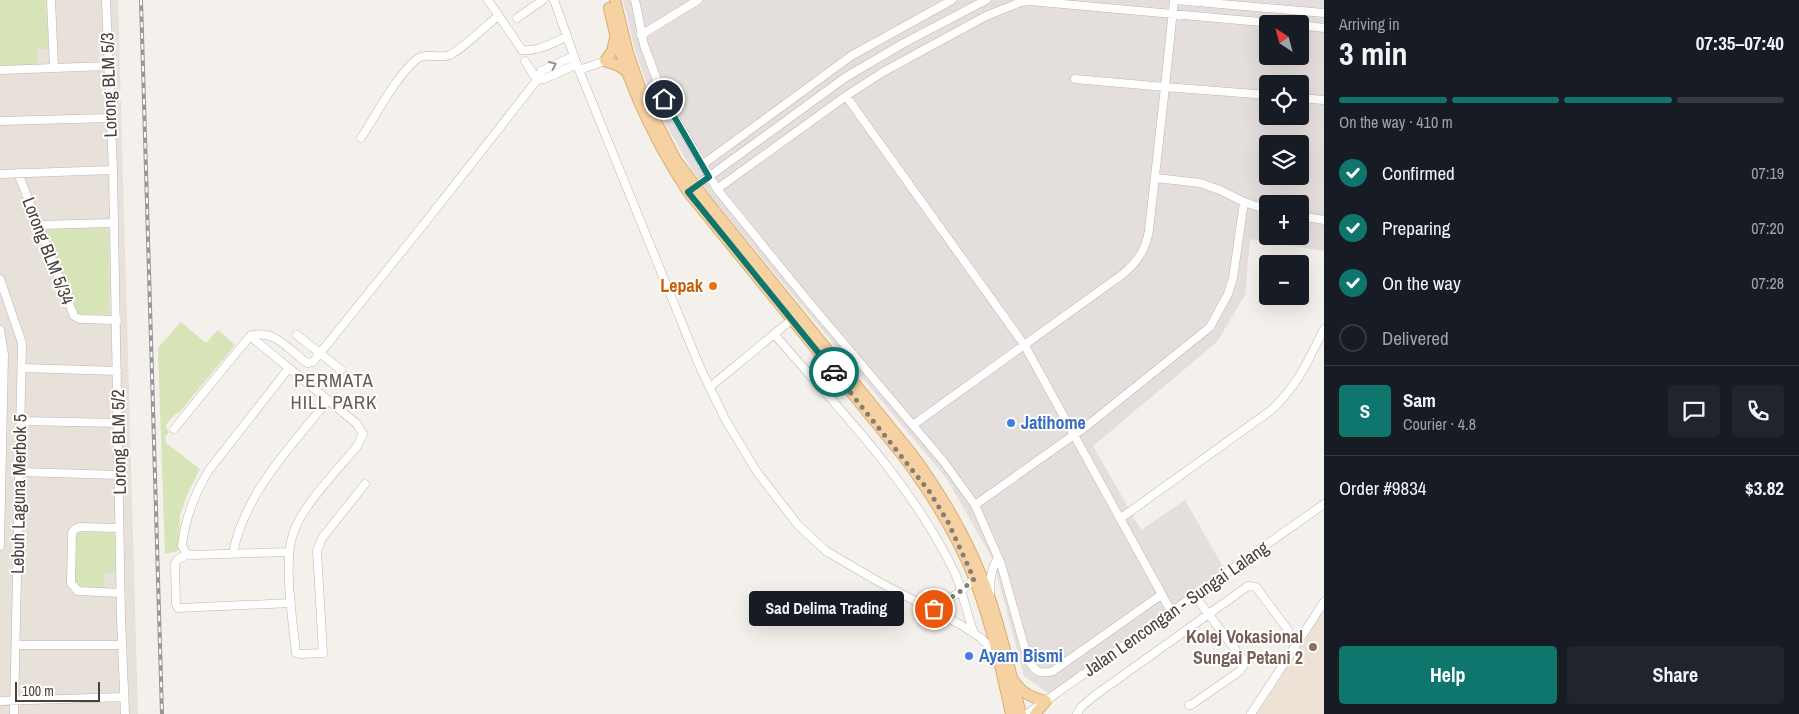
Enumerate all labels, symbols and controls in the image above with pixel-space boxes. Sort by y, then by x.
text: Arriving in [1339,13,1400,35]
north arrow [1259,15,1309,65]
map controls [1259,15,1309,305]
text: 07:35–07:40 [1696,30,1784,56]
street label: Lorong BLM 5/3 [94,32,123,138]
text: 3 min [1339,32,1408,75]
one-way arrow [548,61,557,72]
button: locate [1259,75,1309,125]
pin [643,78,685,120]
icon: home [650,85,678,113]
text: On the way · 410 m [1339,111,1453,133]
button: layers [1259,135,1309,185]
icon: check [1339,159,1367,187]
text: Confirmed [1382,160,1455,186]
text: 07:19 [1751,162,1784,184]
street label: Lorong BLM 5/34 [17,193,80,308]
button: + [1259,195,1309,245]
icon: check [1339,214,1367,242]
text: Preparing [1382,215,1450,241]
text: 07:20 [1751,217,1784,239]
button: − [1259,255,1309,305]
icon: check [1339,269,1367,297]
text: On the way [1382,270,1461,296]
text: 07:28 [1751,272,1784,294]
place label: Lepak [660,273,704,298]
marker: Lepak [707,280,719,292]
text: Delivered [1382,325,1449,351]
courier [809,347,859,397]
icon: car [820,358,848,386]
district label: PERMATA HILL PARK [291,367,377,415]
button: chat [1668,385,1720,437]
button: phone [1732,385,1784,437]
text: Sam [1403,387,1436,413]
street label: Lorong BLM 5/2 [105,389,132,495]
text: S [1360,398,1370,424]
place label: Jatihome [1021,410,1086,435]
text: Courier · 4.8 [1403,413,1476,435]
street label: Lebuh Laguna Merbok 5 [5,414,32,574]
marker: Jatihome [1005,417,1017,429]
text: Order #9834 [1339,475,1426,501]
text: $3.82 [1745,475,1784,501]
street label: Jalan Lencongan - Sungai Lalang [1078,535,1274,682]
pin [913,588,955,630]
callout: Sad Delima Trading [749,592,904,626]
icon: bag [920,595,948,623]
text: Sad Delima Trading [766,597,887,619]
place label: Kolej Vokasional Sungai Petani 2 [1186,624,1303,670]
marker: Kolej Vokasional Sungai Petani 2 [1307,641,1319,653]
place label: Ayam Bismi [979,643,1063,668]
button: Help [1339,646,1557,704]
button: Share [1567,646,1784,704]
marker: Ayam Bismi [963,650,975,662]
scale bar [15,679,100,702]
text: 100 m [22,682,54,700]

